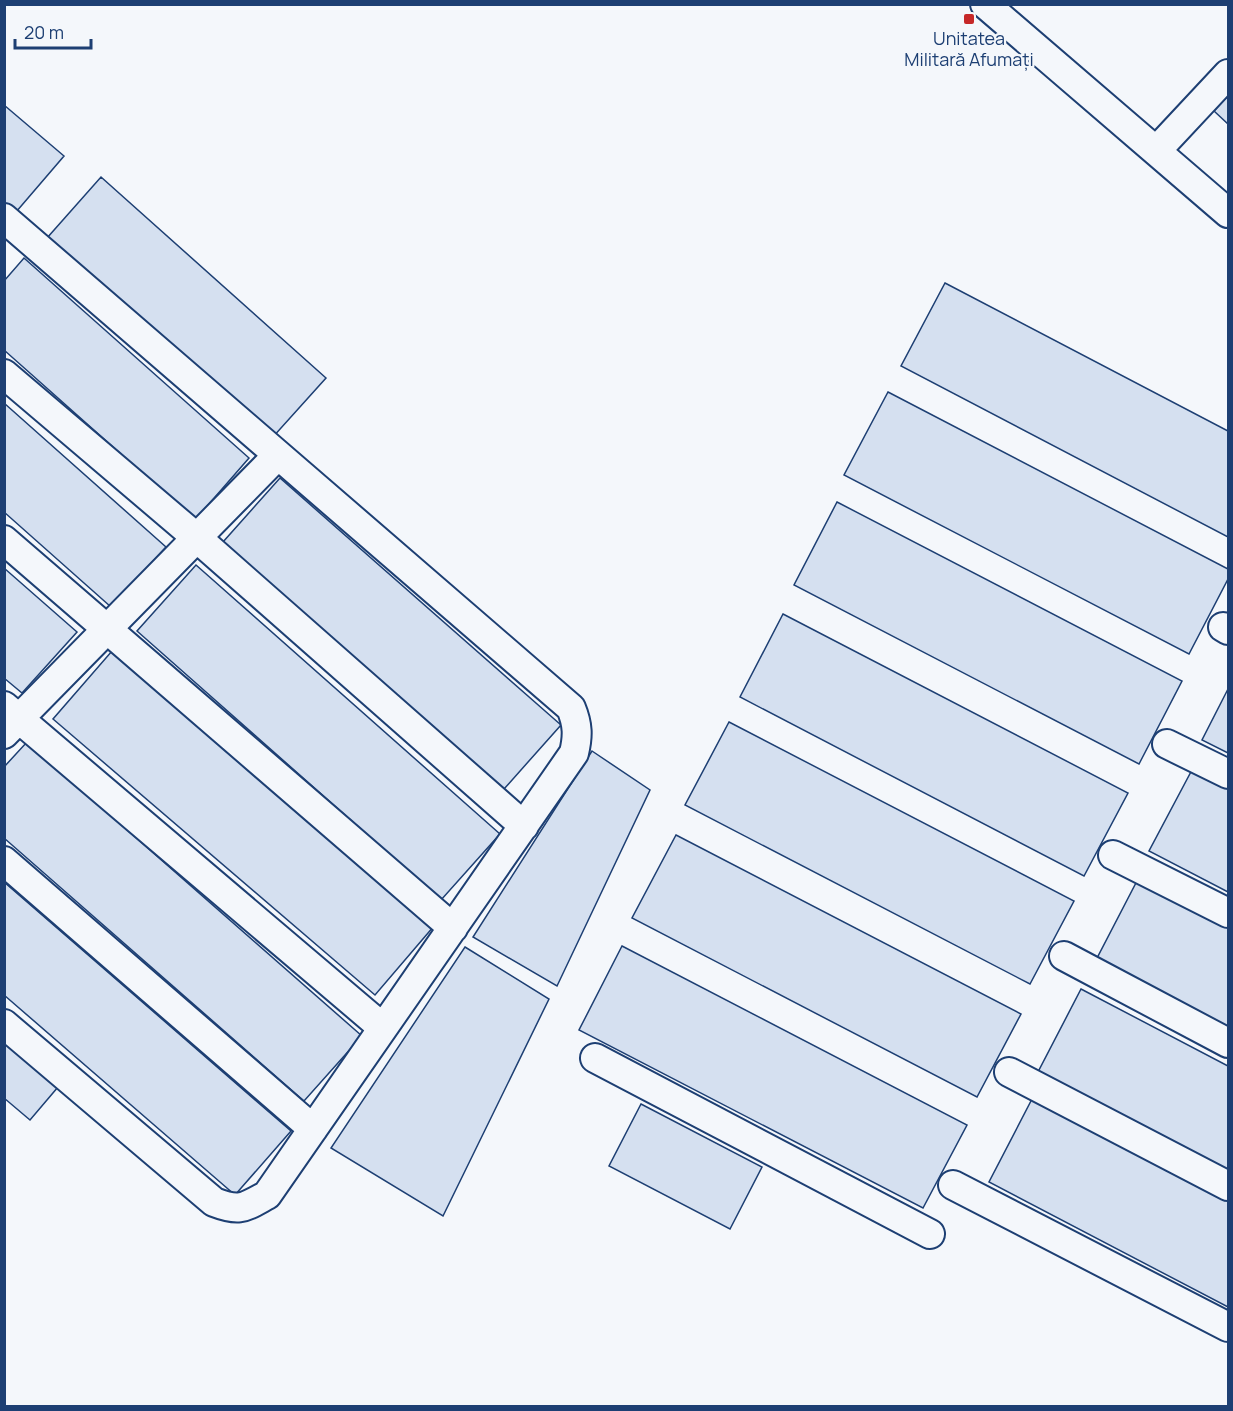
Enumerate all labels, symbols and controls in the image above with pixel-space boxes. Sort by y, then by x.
scale bar [15,12,92,50]
marker: Unitatea Militară Afumați [962,12,976,26]
text: 20 m [24,20,64,44]
place label: Unitatea Militară Afumați [904,26,1034,71]

